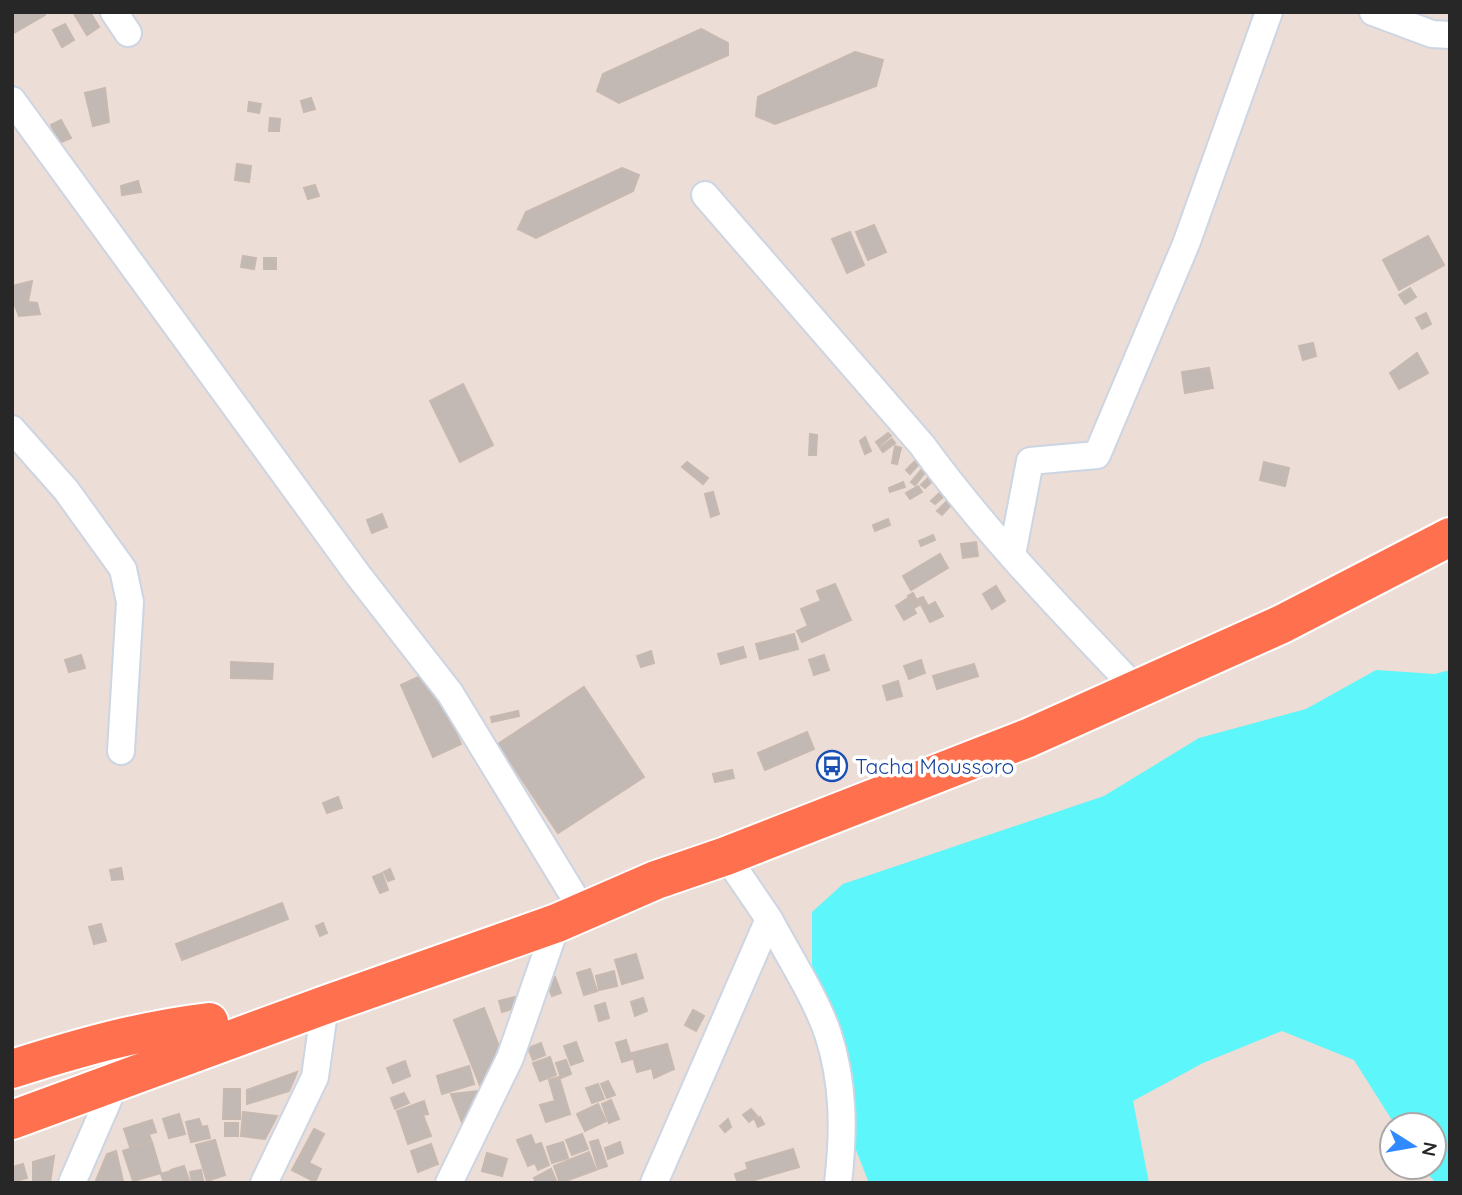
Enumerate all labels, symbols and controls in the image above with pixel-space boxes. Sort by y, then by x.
bus stop icon: Tacha Moussoro [815,749,849,783]
place label: Tacha Moussoro [855,753,1014,779]
north arrow [1378,1111,1448,1181]
text: N [1417,1140,1443,1158]

